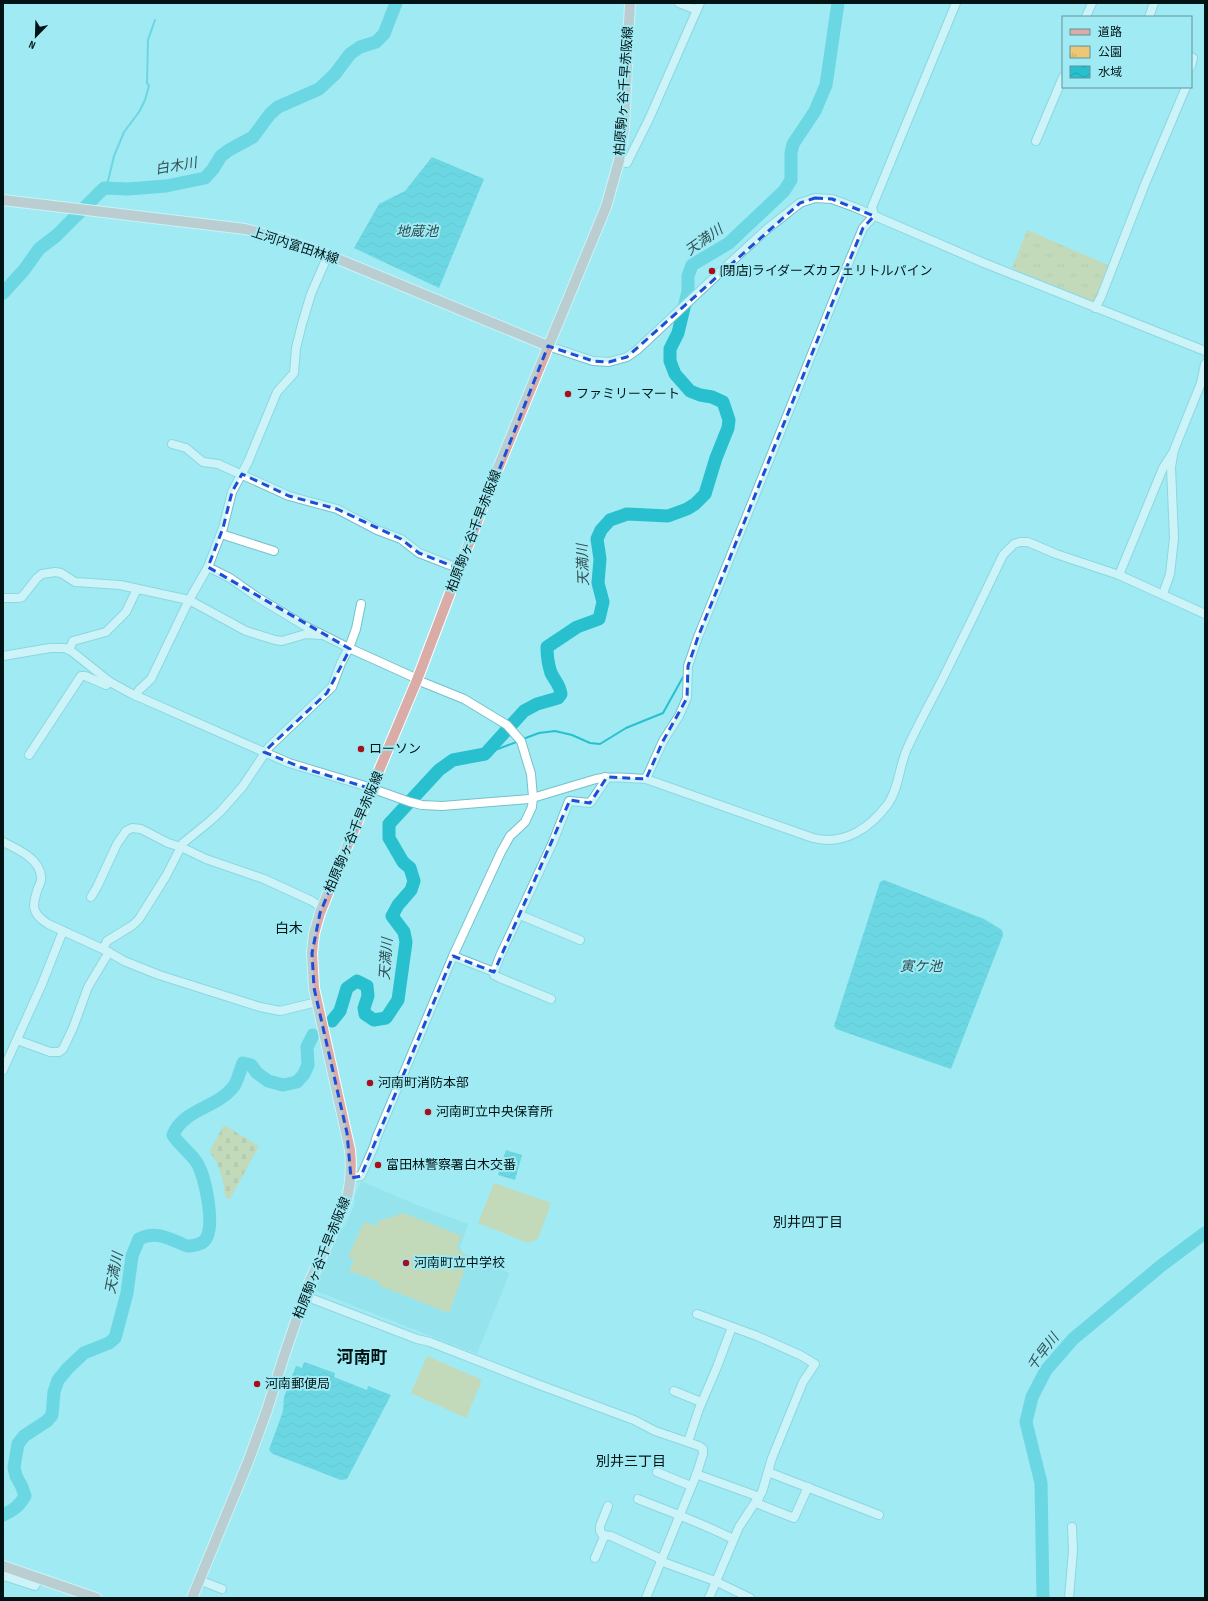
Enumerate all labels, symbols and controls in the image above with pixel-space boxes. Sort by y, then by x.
north arrow [16,16,56,56]
legend [1062,16,1192,88]
text: 道路 [1098,25,1122,40]
street label: 柏原駒ヶ谷千早赤阪線 [611,26,637,156]
text: N [27,38,38,52]
text: 公園 [1098,45,1122,60]
text: 水域 [1098,65,1122,80]
water label: 白木川 [154,154,200,178]
water label: 天満川 [682,220,728,259]
water label: 地蔵池 [396,223,440,240]
street label: 上河内富田林線 [249,224,341,268]
place label: (閉店)ライダーズカフェリトルパイン [720,263,932,279]
marker: (閉店)ライダーズカフェリトルパイン [707,266,717,276]
place label: ファミリーマート [576,386,680,402]
marker: ファミリーマート [563,389,573,399]
street label: 柏原駒ヶ谷千早赤阪線 [443,467,505,595]
water label: 天満川 [574,542,592,586]
place label: ローソン [369,741,421,757]
marker: ローソン [356,744,366,754]
street label: 柏原駒ヶ谷千早赤阪線 [321,769,387,895]
district label: 白木 [275,920,303,937]
water label: 天満川 [376,935,396,981]
water label: 寅ケ池 [900,958,944,975]
place label: 河南町消防本部 [378,1075,469,1091]
marker: 河南町消防本部 [365,1078,375,1088]
place label: 河南町立中央保育所 [436,1104,553,1120]
marker: 河南町立中央保育所 [423,1107,433,1117]
place label: 富田林警察署白木交番 [386,1157,516,1173]
marker: 富田林警察署白木交番 [373,1160,383,1170]
street label: 柏原駒ヶ谷千早赤阪線 [290,1195,354,1321]
district label: 別井四丁目 [773,1214,843,1231]
water label: 天満川 [102,1249,127,1295]
place label: 河南町立中学校 [414,1255,505,1271]
marker: 河南町立中学校 [401,1258,411,1268]
water label: 千早川 [1024,1329,1064,1374]
district label: 河南町 [337,1348,388,1368]
place label: 河南郵便局 [265,1376,330,1392]
marker: 河南郵便局 [252,1379,262,1389]
district label: 別井三丁目 [596,1453,666,1470]

